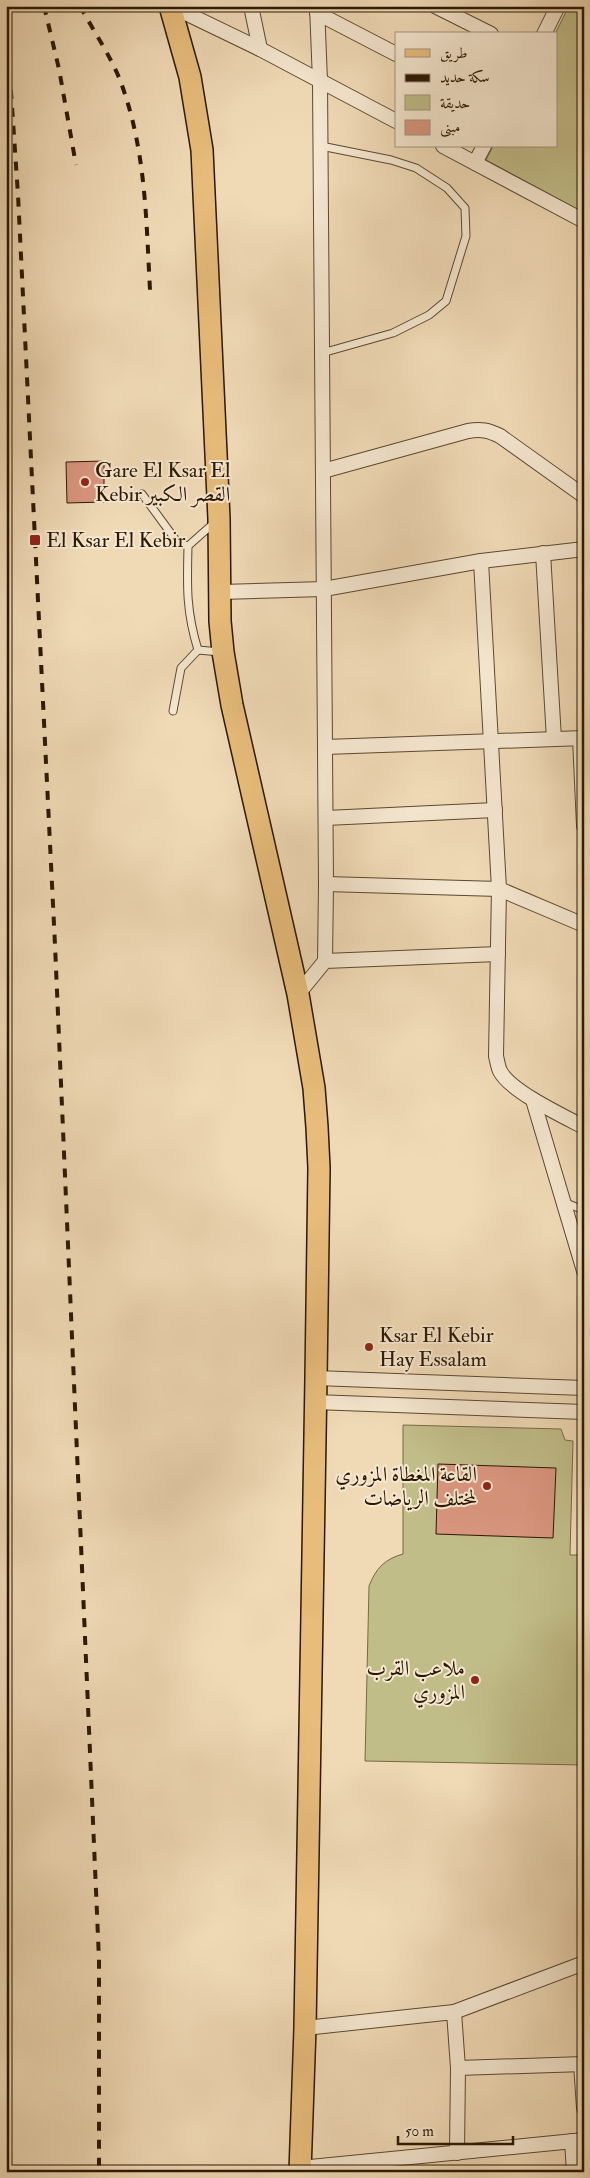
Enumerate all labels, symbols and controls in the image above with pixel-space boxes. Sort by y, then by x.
legend [395,32,558,148]
text: طريق [440,44,467,63]
text: سكة حديد [440,68,490,87]
text: حديقة [440,94,470,113]
text: مبنى [440,118,460,138]
place label: Gare El Ksar El Kebir القصر الكبير [95,457,231,508]
marker: Gare El Ksar El Kebir القصر الكبير [79,476,91,488]
place label: El Ksar El Kebir [46,527,186,554]
marker: El Ksar El Kebir [28,533,42,547]
place label: Ksar El Kebir Hay Essalam [379,1322,494,1373]
marker: Ksar El Kebir Hay Essalam [363,1341,375,1353]
place label: القاعة المغطاة المزوري لمختلف الرياضات [335,1461,477,1512]
marker: القاعة المغطاة المزوري لمختلف الرياضات [481,1480,493,1492]
place label: ملاعب القرب المزوري [367,1655,465,1708]
marker: ملاعب القرب المزوري [469,1674,481,1686]
scale bar [398,2113,512,2145]
text: 50 m [405,2122,434,2141]

